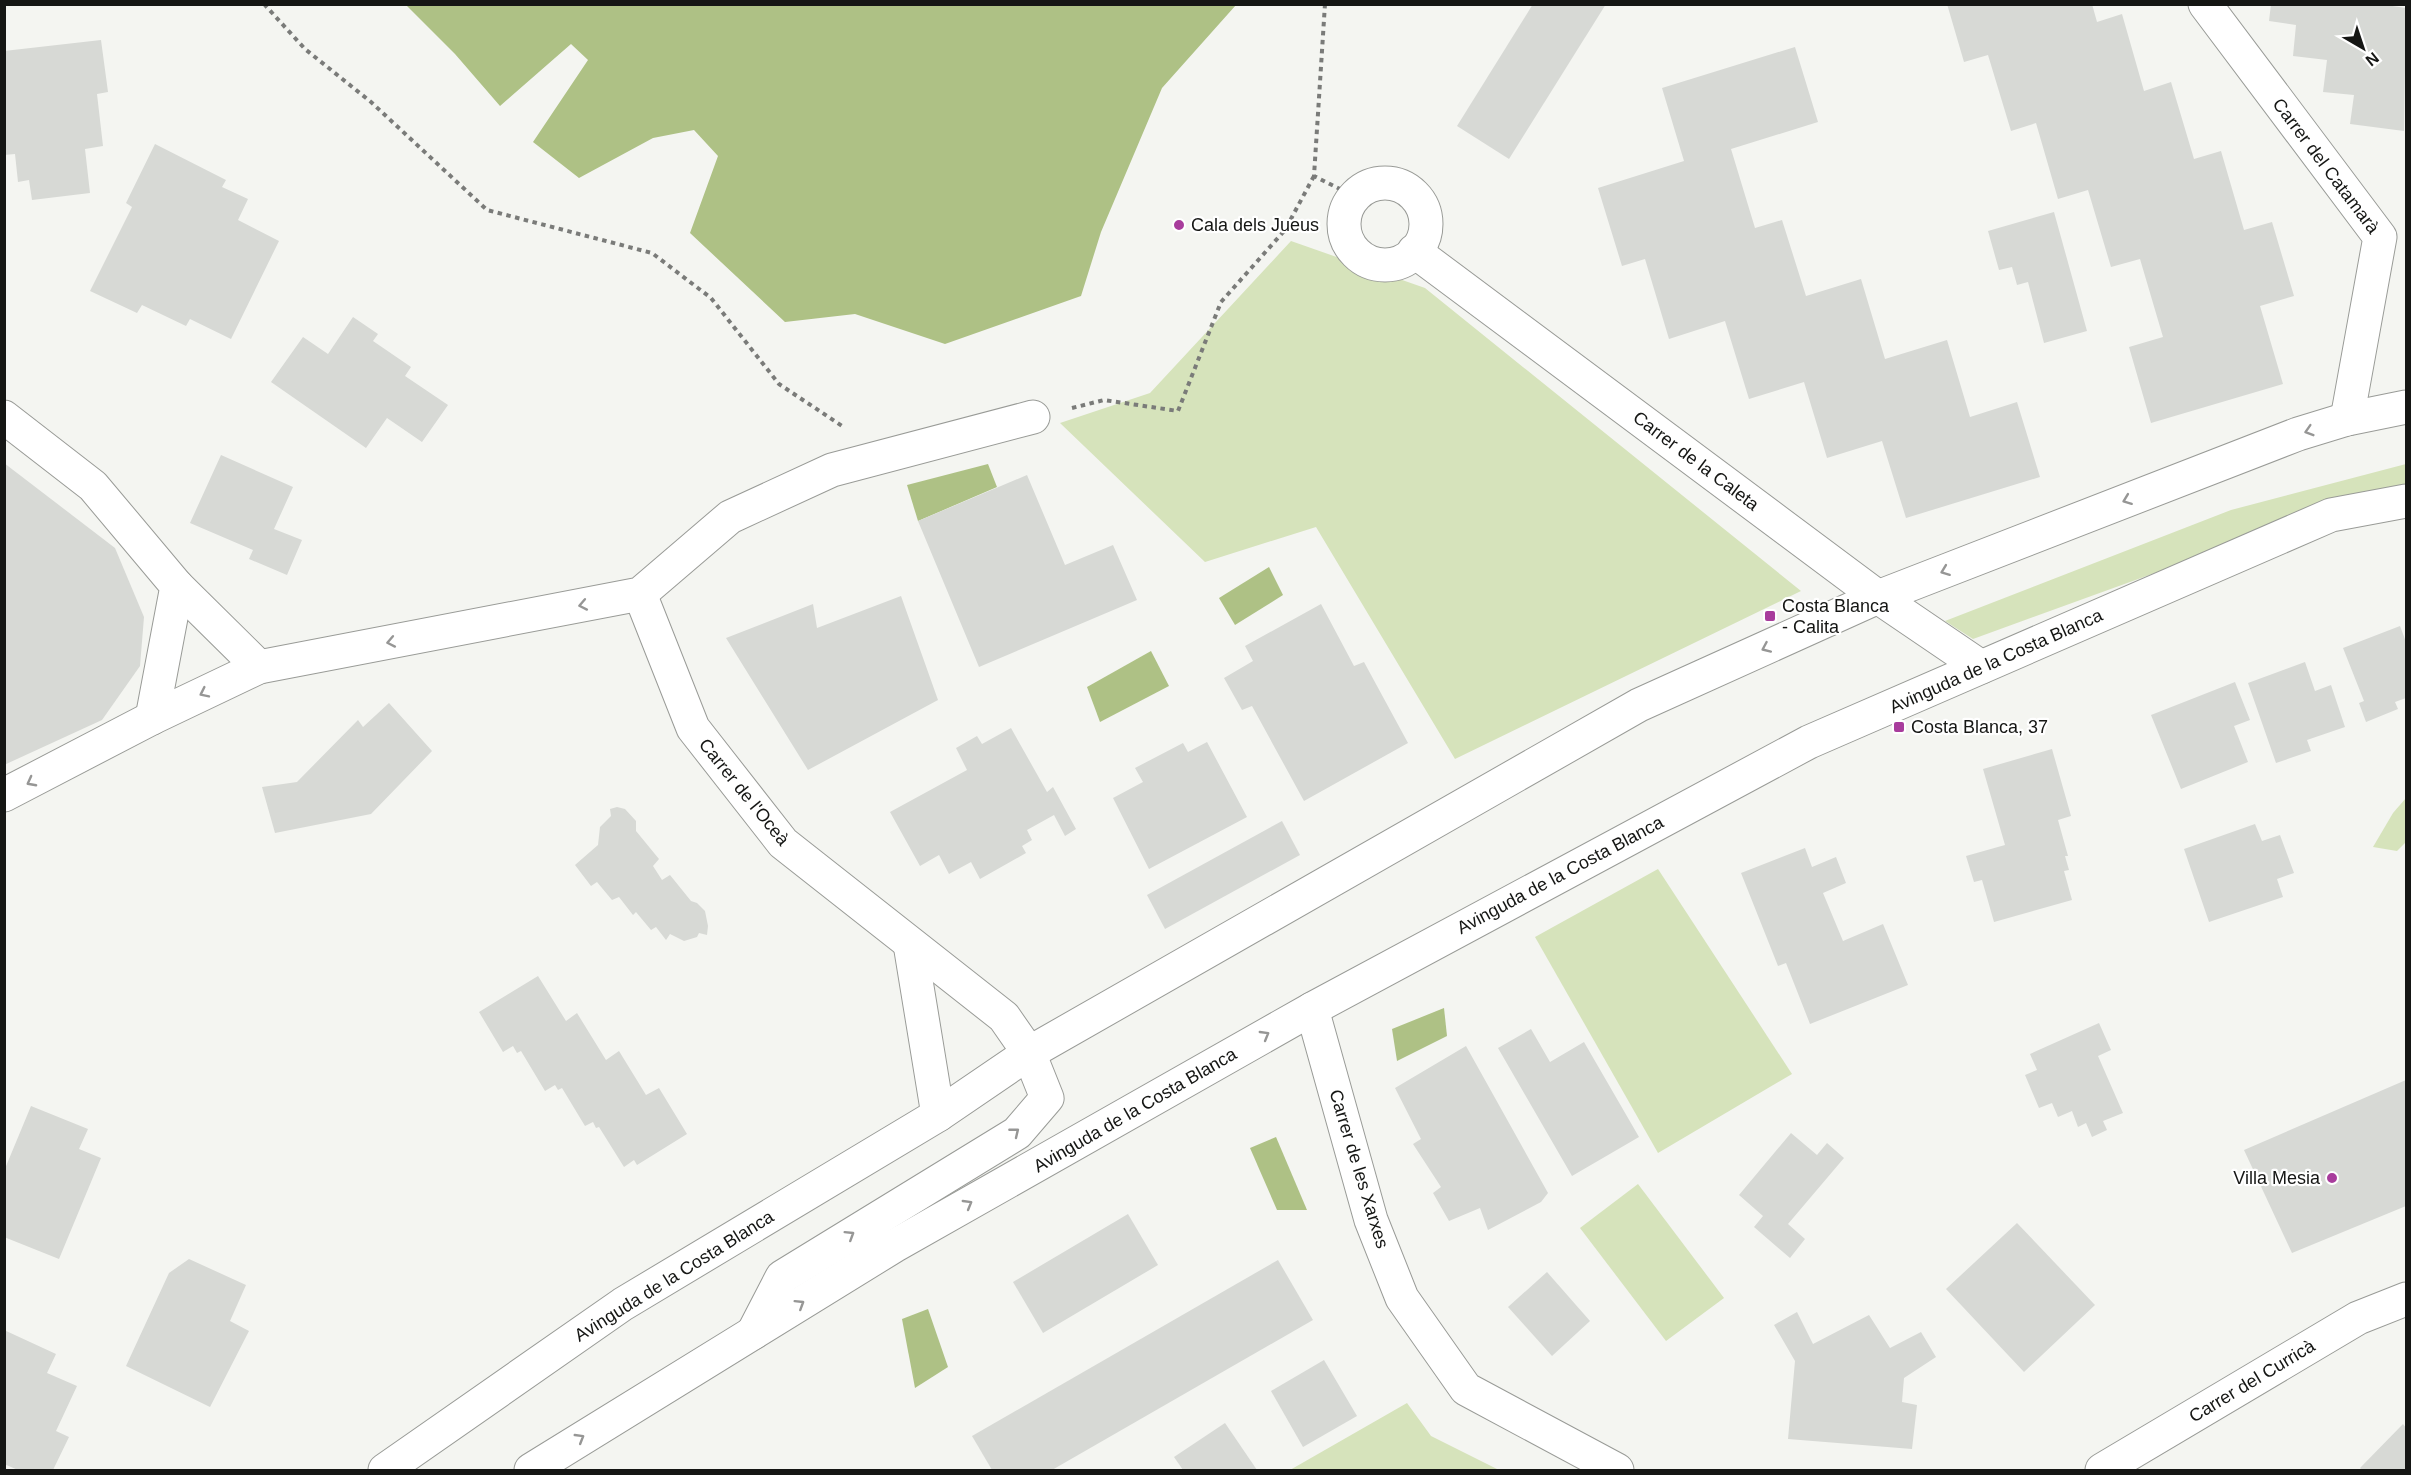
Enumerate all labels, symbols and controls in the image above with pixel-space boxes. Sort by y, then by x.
north arrow [2333,18,2393,78]
text: N [2362,49,2382,70]
street label: Carrer del Catamarà [2269,94,2384,238]
place label: Cala dels Jueus [1191,215,1319,235]
marker: Cala dels Jueus [1172,218,1186,232]
street label: Carrer de la Caleta [1629,407,1764,515]
one-way arrow [2304,424,2315,436]
one-way arrow [2122,493,2133,506]
one-way arrow [1940,564,1951,576]
place label: Costa Blanca - Calita [1782,596,1890,637]
one-way arrow [578,598,588,611]
street label: Avinguda de la Costa Blanca [1886,605,2106,717]
marker: Costa Blanca - Calita [1763,609,1777,623]
one-way arrow [386,635,396,648]
one-way arrow [1761,640,1772,652]
one-way arrow [200,686,211,698]
place label: Costa Blanca, 37 [1911,717,2048,737]
marker: Costa Blanca, 37 [1892,720,1906,734]
street label: Carrer de l'Oceà [695,735,794,850]
one-way arrow [26,774,37,786]
street label: Avinguda de la Costa Blanca [1453,812,1667,938]
one-way arrow [1259,1031,1269,1043]
street label: Avinguda de la Costa Blanca [1030,1043,1241,1176]
street label: Carrer de les Xarxes [1325,1087,1393,1251]
one-way arrow [1008,1129,1019,1140]
place label: Villa Mesia [2233,1168,2321,1188]
marker: Villa Mesia [2325,1171,2339,1185]
one-way arrow [962,1200,972,1212]
street label: Avinguda de la Costa Blanca [571,1206,778,1346]
one-way arrow [844,1231,854,1243]
one-way arrow [794,1299,804,1311]
street label: Carrer del Curricà [2186,1335,2319,1426]
one-way arrow [574,1434,584,1446]

